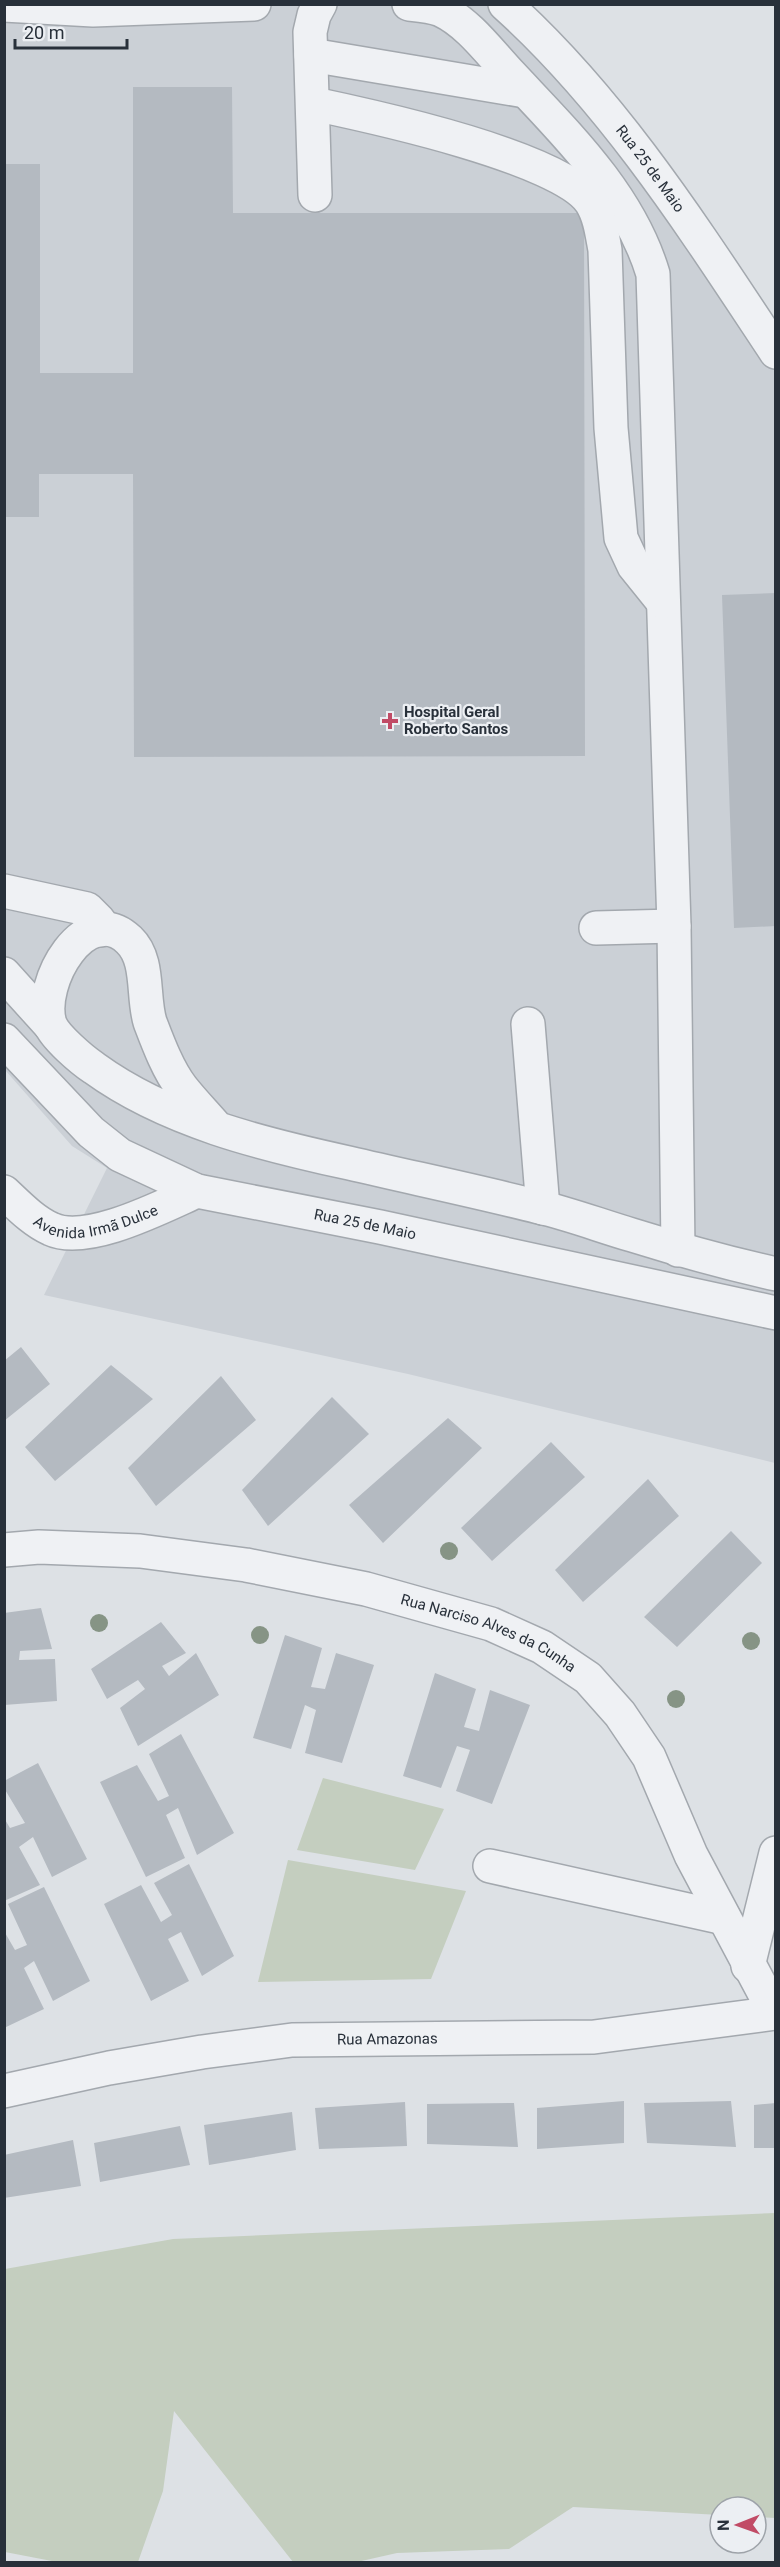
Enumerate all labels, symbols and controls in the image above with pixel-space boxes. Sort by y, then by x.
scale bar [15,12,128,50]
text: 20 m [24,22,64,43]
street label: Rua 25 de Maio [612,122,688,216]
place label: Hospital Geral Roberto Santos [404,703,509,738]
marker: Hospital Geral Roberto Santos [381,712,399,730]
street label: Avenida Irmã Dulce [30,1201,161,1242]
street label: Rua 25 de Maio [313,1205,418,1244]
street label: Rua Narciso Alves da Cunha [399,1590,579,1676]
street label: Rua Amazonas [337,2030,438,2049]
north arrow [708,2495,768,2555]
text: N [714,2519,733,2531]

